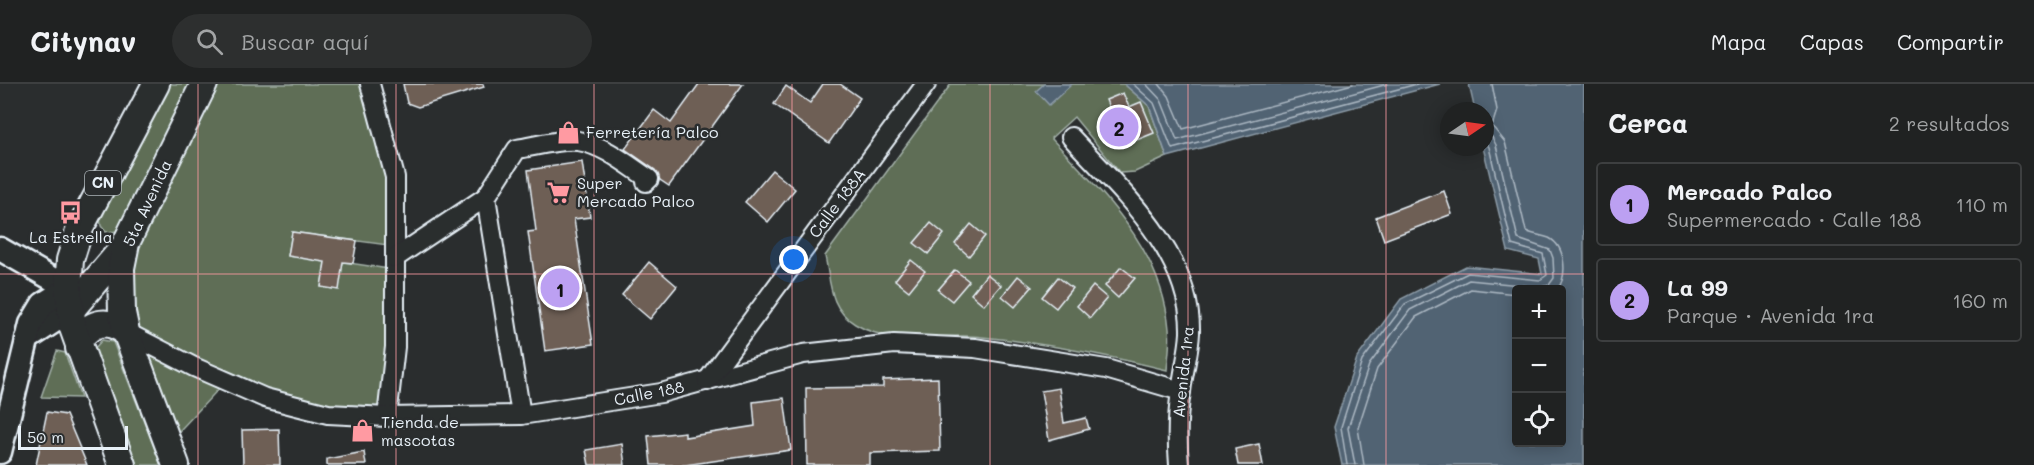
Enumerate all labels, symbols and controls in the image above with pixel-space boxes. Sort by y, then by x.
search box [172,14,592,68]
text: Citynav [30,23,136,59]
icon: search [193,25,226,58]
text: Buscar aquí [241,27,369,56]
text: Mapa [1711,28,1767,55]
text: Capas [1800,28,1864,55]
text: Compartir [1897,28,2004,55]
north arrow [1440,102,1494,156]
pin: 2 [1100,104,1138,150]
text: Cerca [1608,106,1688,140]
text: 2 resultados [1889,110,2010,136]
shop icon: Ferretería Palco [555,119,581,145]
place label: Ferretería Palco [586,121,719,142]
street label: 5ta Avenida [117,156,176,249]
street label: Calle 188A [804,164,870,242]
road number: CN [85,171,121,195]
place label: Super Mercado Palco [577,172,694,211]
text: Mercado Palco [1667,177,1832,206]
supermarket icon: Super Mercado Palco [546,179,572,205]
text: 1 [1625,191,1634,217]
text: 110 m [1955,191,2008,217]
bus stop icon: La Estrella [58,199,84,225]
text: Supermercado · Calle 188 [1667,206,1921,232]
place label: La Estrella [29,226,113,247]
your location [779,245,808,274]
pin: 1 [540,266,580,310]
text: La 99 [1667,273,1728,302]
map controls [1512,285,1566,447]
button: + [1512,285,1566,339]
text: 2 [1624,287,1635,313]
text: 160 m [1952,287,2008,313]
text: Parque · Avenida 1ra [1667,302,1874,328]
street label: Avenida 1ra [1167,325,1198,419]
button: − [1512,339,1566,393]
street label: Calle 188 [612,375,686,410]
button: locate [1512,393,1566,447]
place label: Tienda de mascotas [381,411,459,450]
shop icon: Tienda de mascotas [350,418,376,444]
scale bar [18,423,128,450]
text: 50 m [27,426,64,447]

